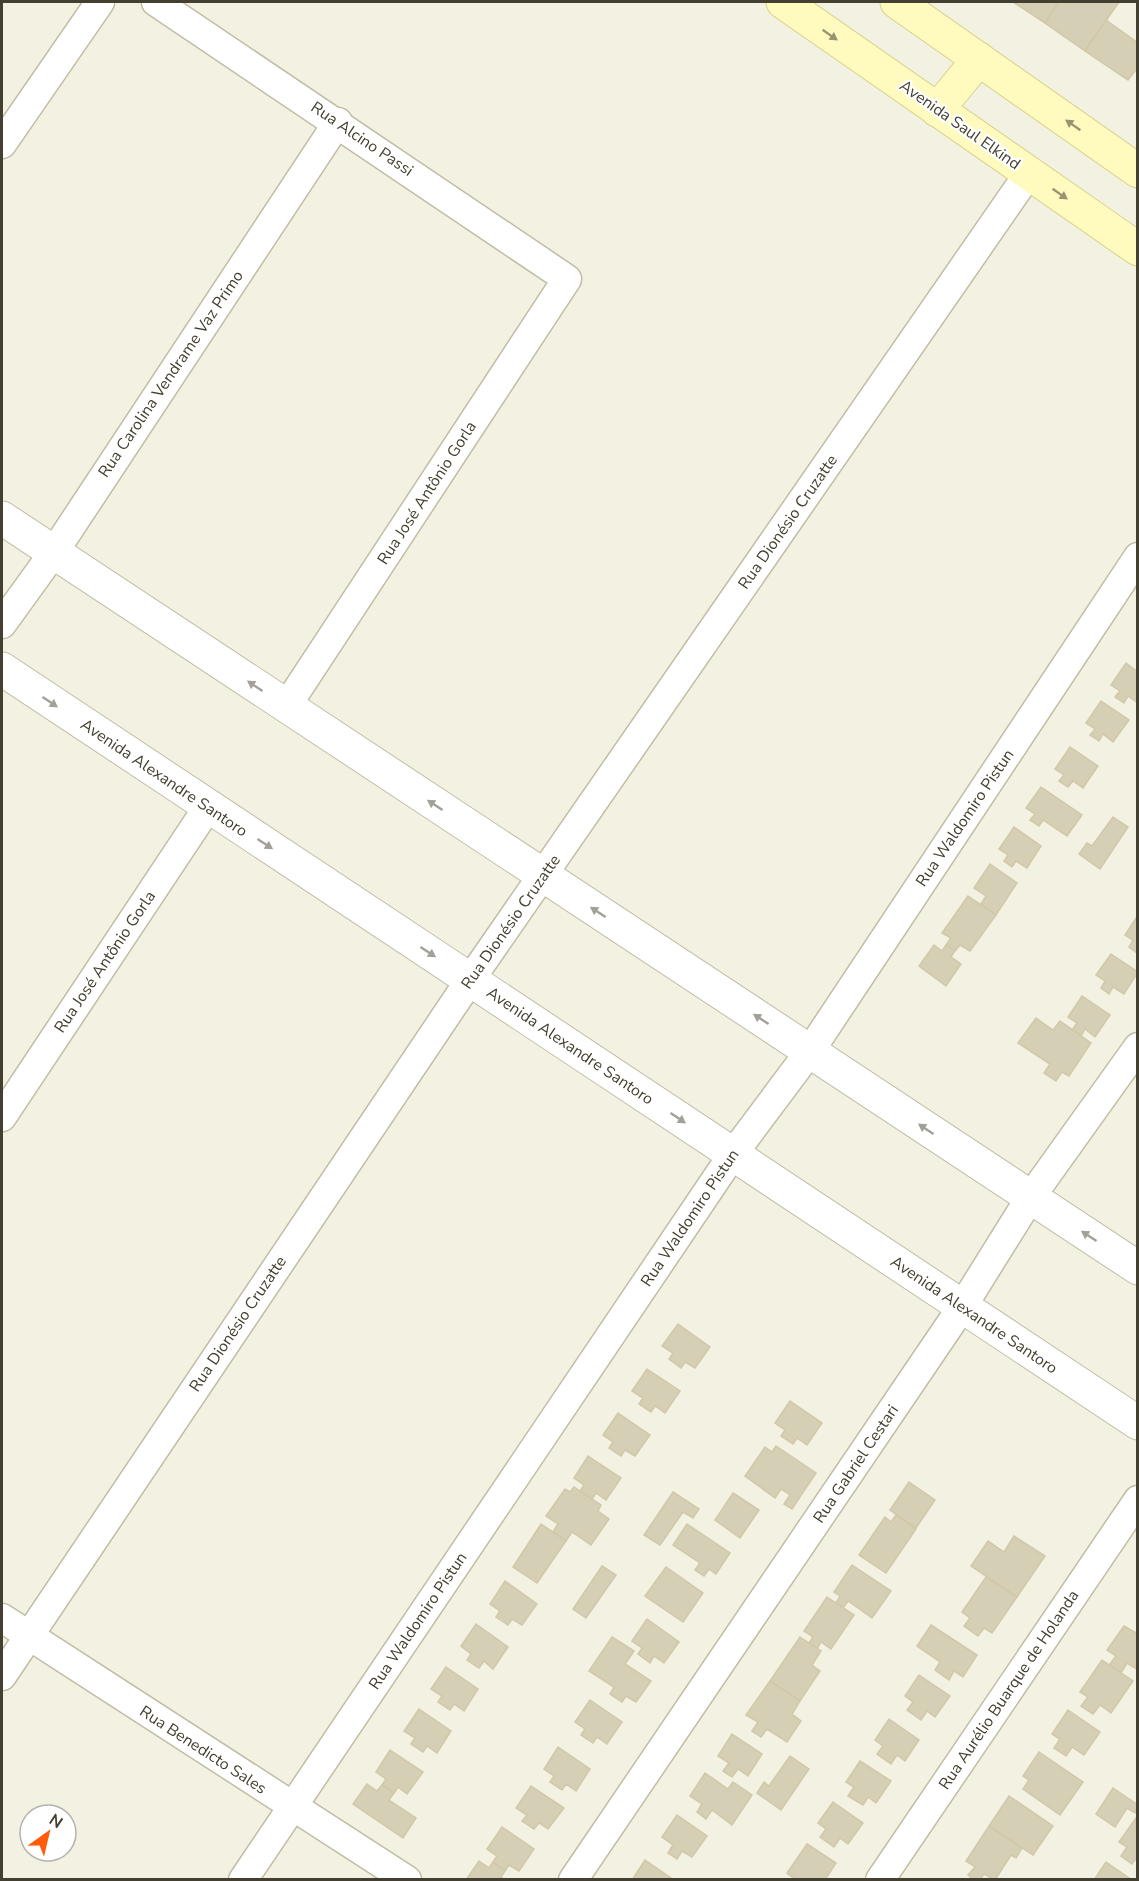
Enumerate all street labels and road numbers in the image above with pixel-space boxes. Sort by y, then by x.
street label: Avenida Saul Elkind [895,75,1025,175]
street label: Rua Alcino Passi [306,97,418,181]
street label: Rua Carolina Vendrame Vaz Primo [93,266,249,482]
street label: Rua José Antônio Gorla [372,417,482,569]
street label: Rua Dionésio Cruzatte [733,450,843,594]
street label: Avenida Alexandre Santoro [76,714,252,842]
street label: Rua Waldomiro Pistun [911,745,1019,891]
street label: Rua Dionésio Cruzatte [456,850,566,994]
street label: Rua José Antônio Gorla [49,887,161,1037]
street label: Avenida Alexandre Santoro [482,982,658,1110]
street label: Rua Waldomiro Pistun [636,1145,744,1291]
street label: Avenida Alexandre Santoro [886,1251,1062,1379]
street label: Rua Dionésio Cruzatte [184,1252,292,1396]
street label: Rua Gabriel Cestari [808,1400,904,1528]
street label: Rua Waldomiro Pistun [364,1548,472,1694]
street label: Rua Aurélio Buarque de Holanda [934,1586,1084,1794]
street label: Rua Benedicto Sales [135,1701,271,1799]

